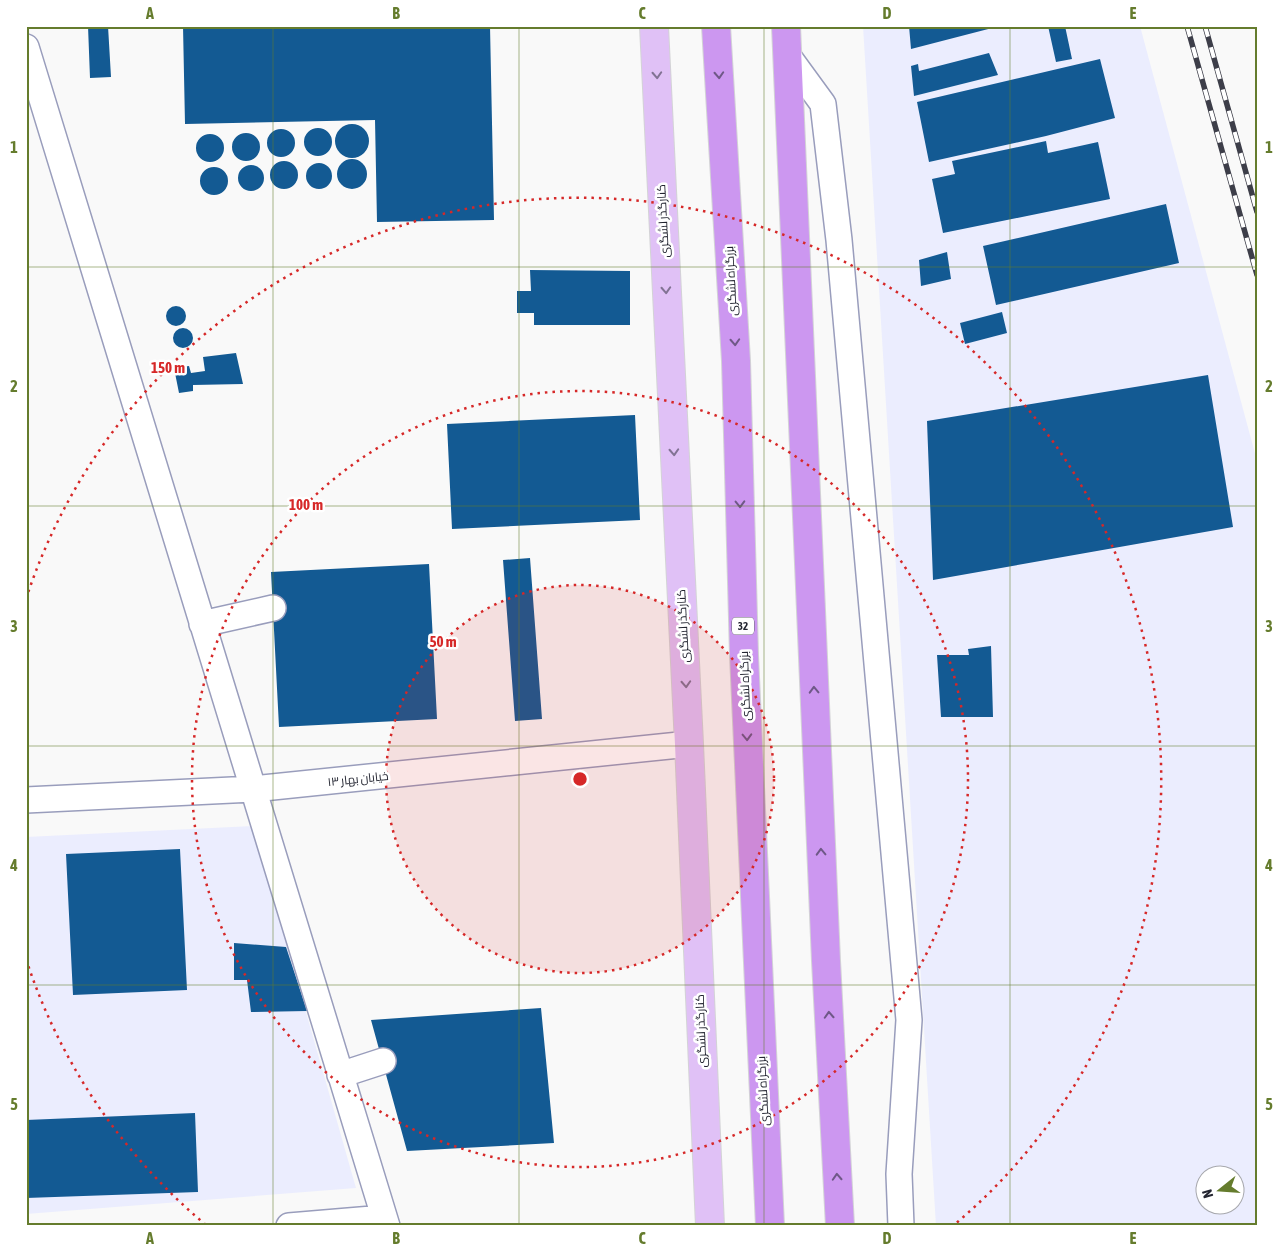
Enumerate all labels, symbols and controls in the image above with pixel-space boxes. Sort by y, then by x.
text: A [145,4,154,22]
text: B [392,4,400,22]
text: C [638,4,646,22]
text: D [883,4,892,22]
text: E [1130,4,1137,22]
one-way arrow [651,71,662,79]
one-way arrow [713,71,724,79]
text: 1 [10,138,18,156]
text: 1 [1265,138,1273,156]
street label: کنارگذر لشگری [654,184,672,258]
street label: بزرگراه لشگری [722,246,740,316]
one-way arrow [661,286,672,294]
one-way arrow [730,338,741,346]
text: 150 m [151,359,185,376]
text: 2 [10,377,18,395]
text: 2 [1265,377,1273,395]
one-way arrow [669,448,680,456]
text: 100 m [289,496,323,513]
one-way arrow [735,501,745,509]
street label: کنارگذر لشگری [674,589,692,663]
text: 3 [10,617,18,635]
text: 3 [1265,617,1273,635]
road number: 32 [732,618,754,634]
text: 50 m [430,633,457,650]
street label: بزرگراه لشگری [737,651,753,721]
one-way arrow [681,680,692,688]
one-way arrow [809,686,820,694]
one-way arrow [742,733,752,741]
street label: خیابان بهار ۱۳ [327,769,389,789]
centre of rings [571,770,589,788]
one-way arrow [816,848,826,856]
text: 4 [9,856,18,874]
text: 4 [1264,856,1273,874]
street label: کنارگذر لشگری [693,994,709,1068]
one-way arrow [823,1011,834,1019]
street label: بزرگراه لشگری [754,1056,772,1126]
text: 5 [10,1095,18,1113]
text: 5 [1265,1095,1273,1113]
north arrow [1196,1164,1246,1214]
one-way arrow [832,1173,843,1181]
text: N [1199,1188,1216,1200]
text: A [145,1229,154,1247]
text: B [392,1229,400,1247]
text: C [638,1229,646,1247]
text: D [883,1229,892,1247]
text: E [1130,1229,1137,1247]

